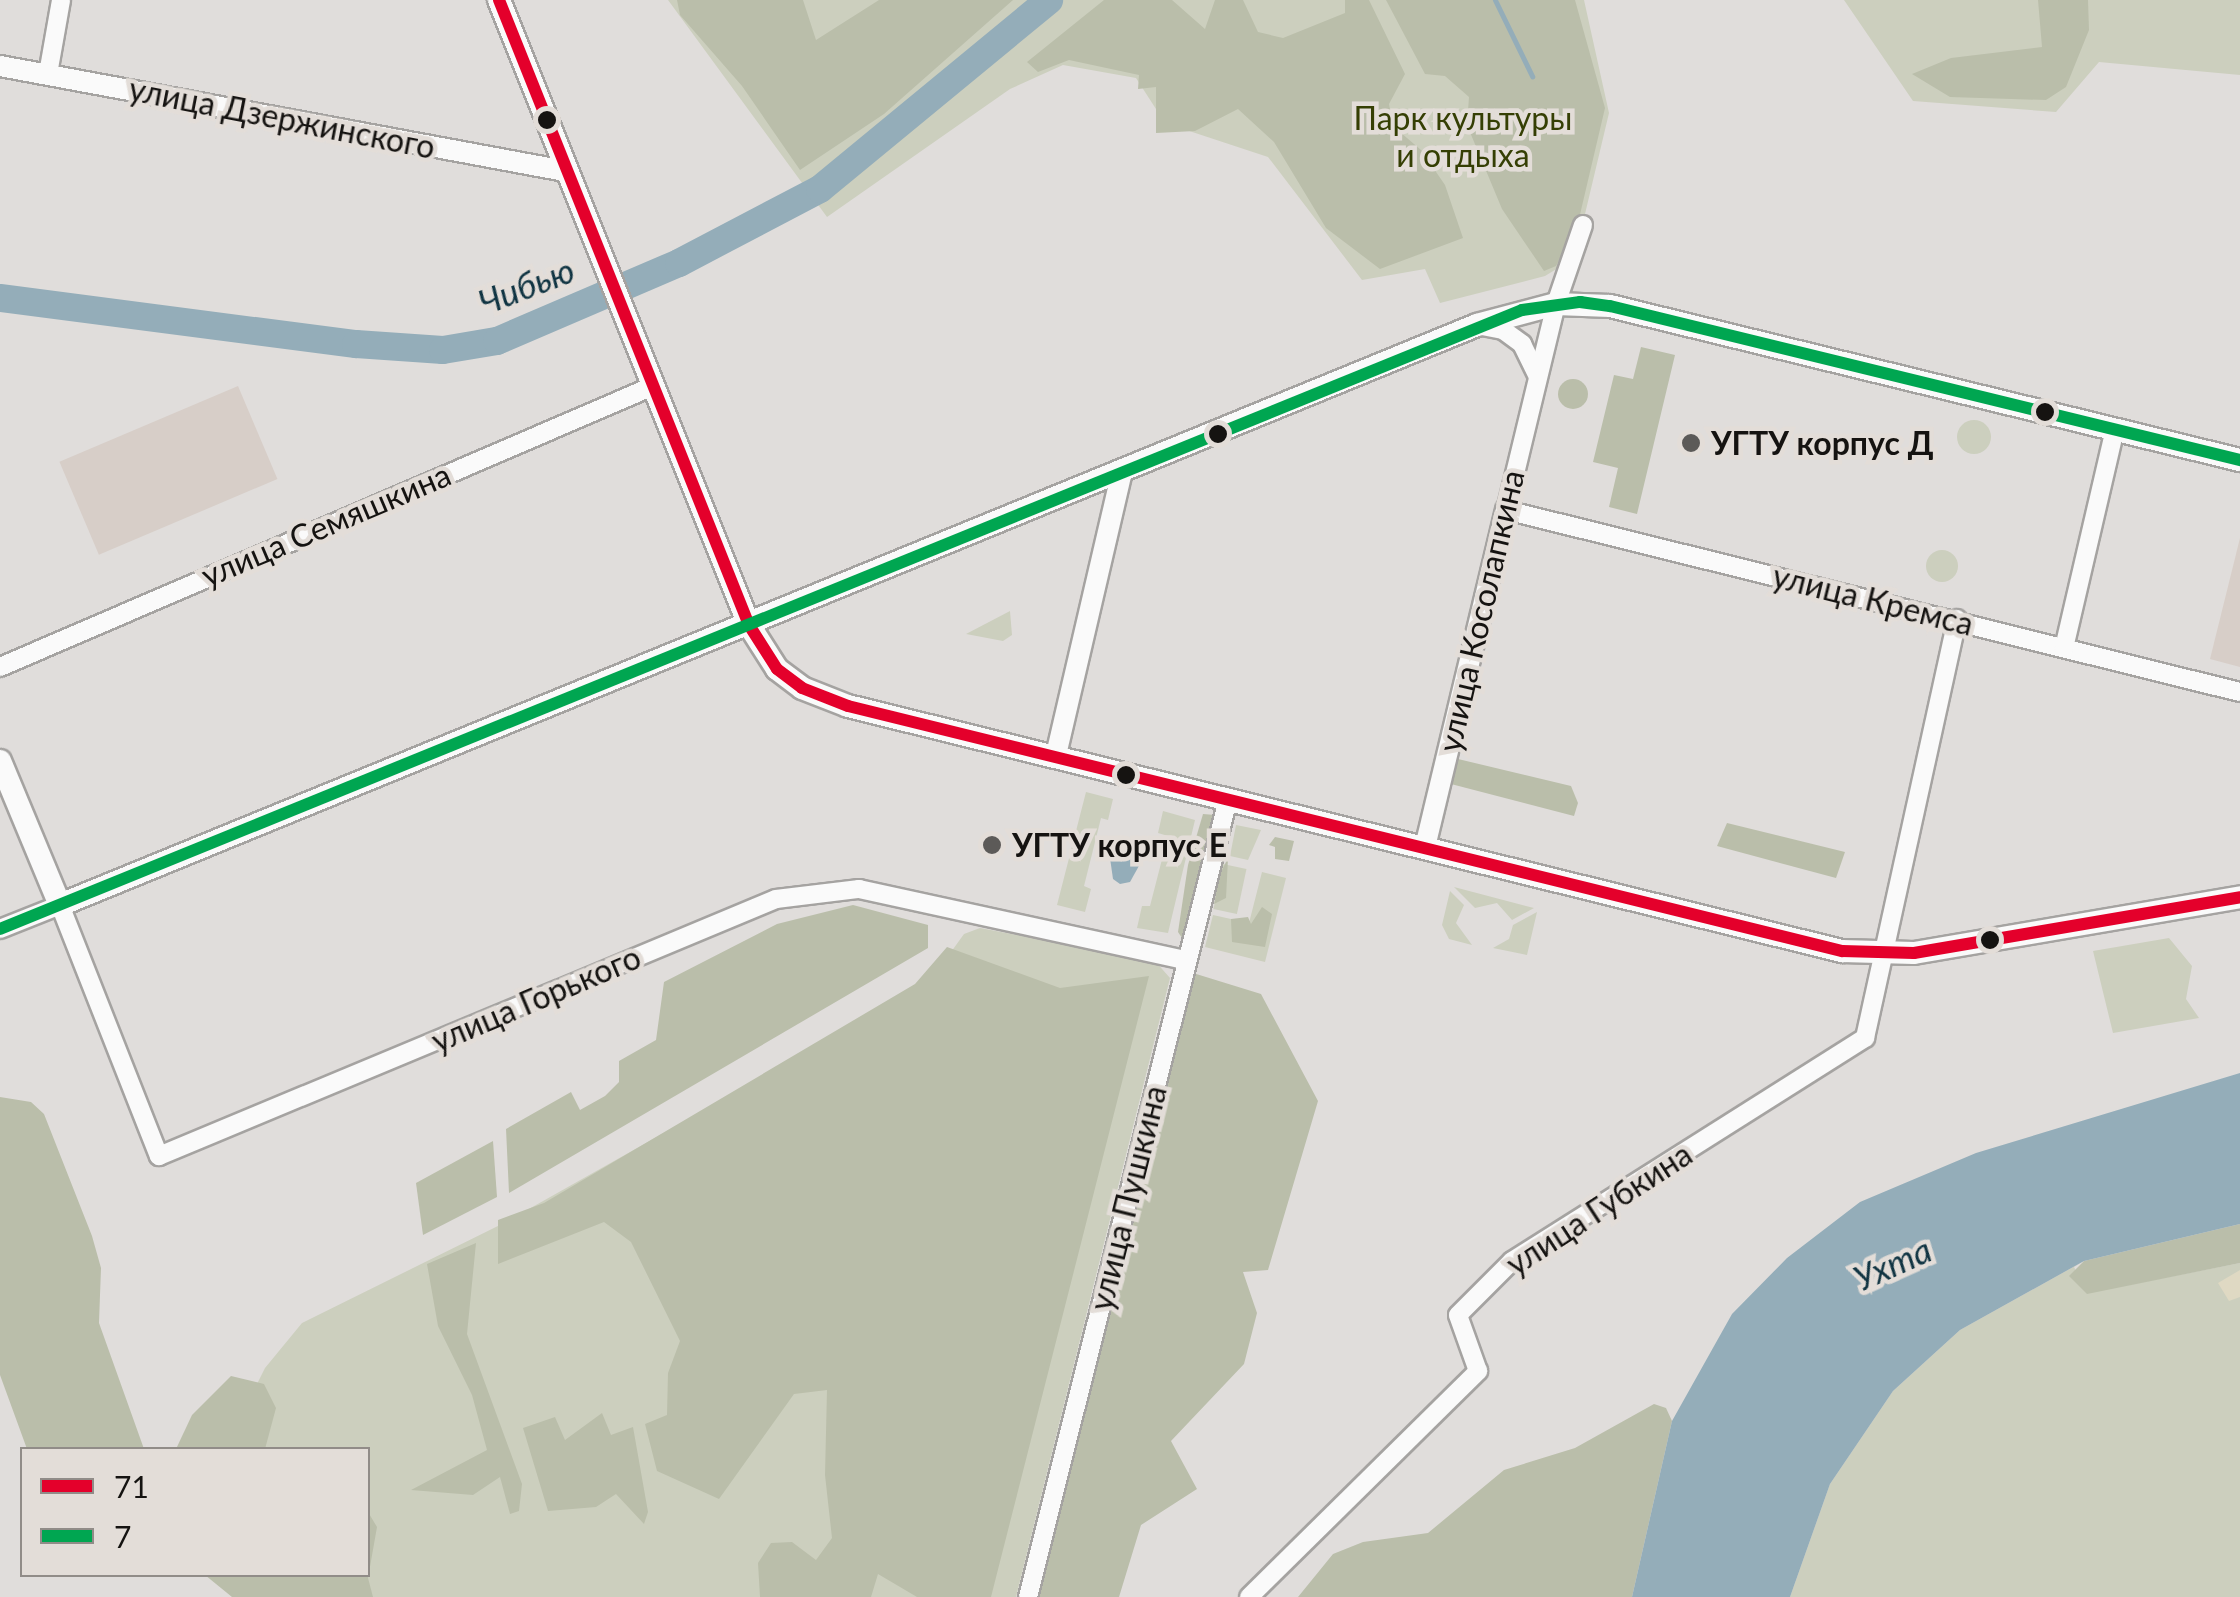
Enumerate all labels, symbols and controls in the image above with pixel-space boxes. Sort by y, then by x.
street label: улица Дзержинского [126,69,438,167]
park label: Парк культуры и отдыха [1354,100,1572,175]
unlabelled marker [537,110,557,130]
water label: Чибью [472,248,580,322]
unlabelled marker [2035,402,2055,422]
unlabelled marker [1208,424,1228,444]
place label: УГТУ корпус Д [1711,424,1934,462]
marker: УГТУ корпус Д [1680,432,1702,454]
street label: улица Семяшкина [196,455,456,595]
street label: улица Косолапкина [1430,466,1532,756]
street label: улица Кремса [1769,557,1977,643]
unlabelled marker [1116,765,1136,785]
place label: УГТУ корпус Е [1012,826,1227,864]
marker: УГТУ корпус Е [981,834,1003,856]
unlabelled marker [1980,930,2000,950]
street label: улица Горького [426,938,646,1060]
street label: улица Пушкина [1081,1082,1175,1314]
street label: улица Губкина [1499,1135,1699,1283]
water label: Ухта [1847,1227,1937,1299]
legend [20,1447,370,1577]
text: 71 [114,1468,149,1504]
text: 7 [114,1518,131,1554]

